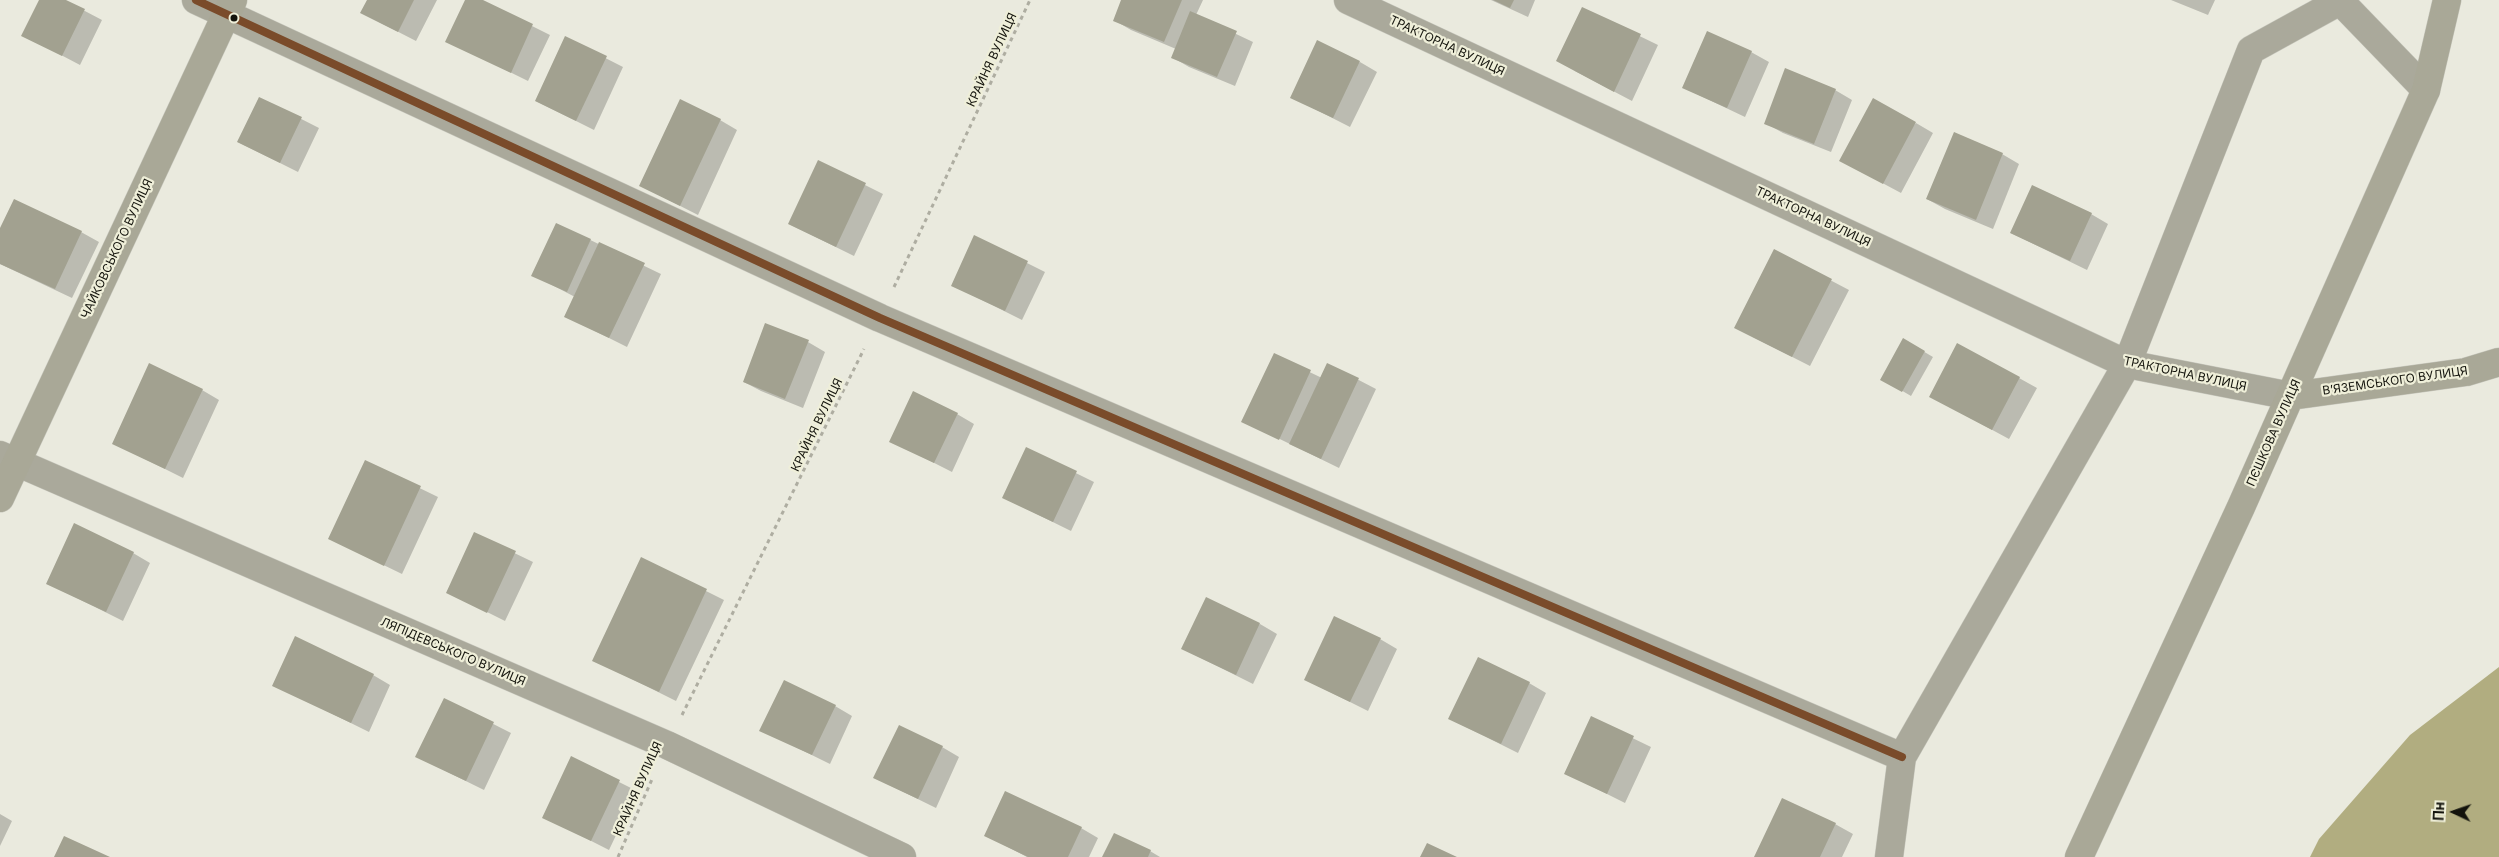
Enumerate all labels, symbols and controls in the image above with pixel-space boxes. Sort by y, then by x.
street label: КРАЙНЯ ВУЛИЦЯ [964,11,1020,109]
unlabelled marker [229,13,239,23]
street label: ТРАКТОРНА ВУЛИЦЯ [1387,13,1507,79]
street label: ЧАЙКОВСЬКОГО ВУЛИЦЯ [78,177,156,321]
street label: ТРАКТОРНА ВУЛИЦЯ [1753,184,1873,250]
street label: ТРАКТОРНА ВУЛИЦЯ [2122,354,2248,394]
street label: В’ЯЗЕМСЬКОГО ВУЛИЦЯ [2321,364,2469,398]
street label: КРАЙНЯ ВУЛИЦЯ [788,376,846,474]
street label: ПЄШКОВА ВУЛИЦЯ [2244,377,2304,489]
street label: ЛЯПІДЕВСЬКОГО ВУЛИЦЯ [378,615,528,689]
street label: КРАЙНЯ ВУЛИЦЯ [611,739,665,839]
north arrow [2429,787,2479,837]
text: Пн [2430,801,2448,821]

